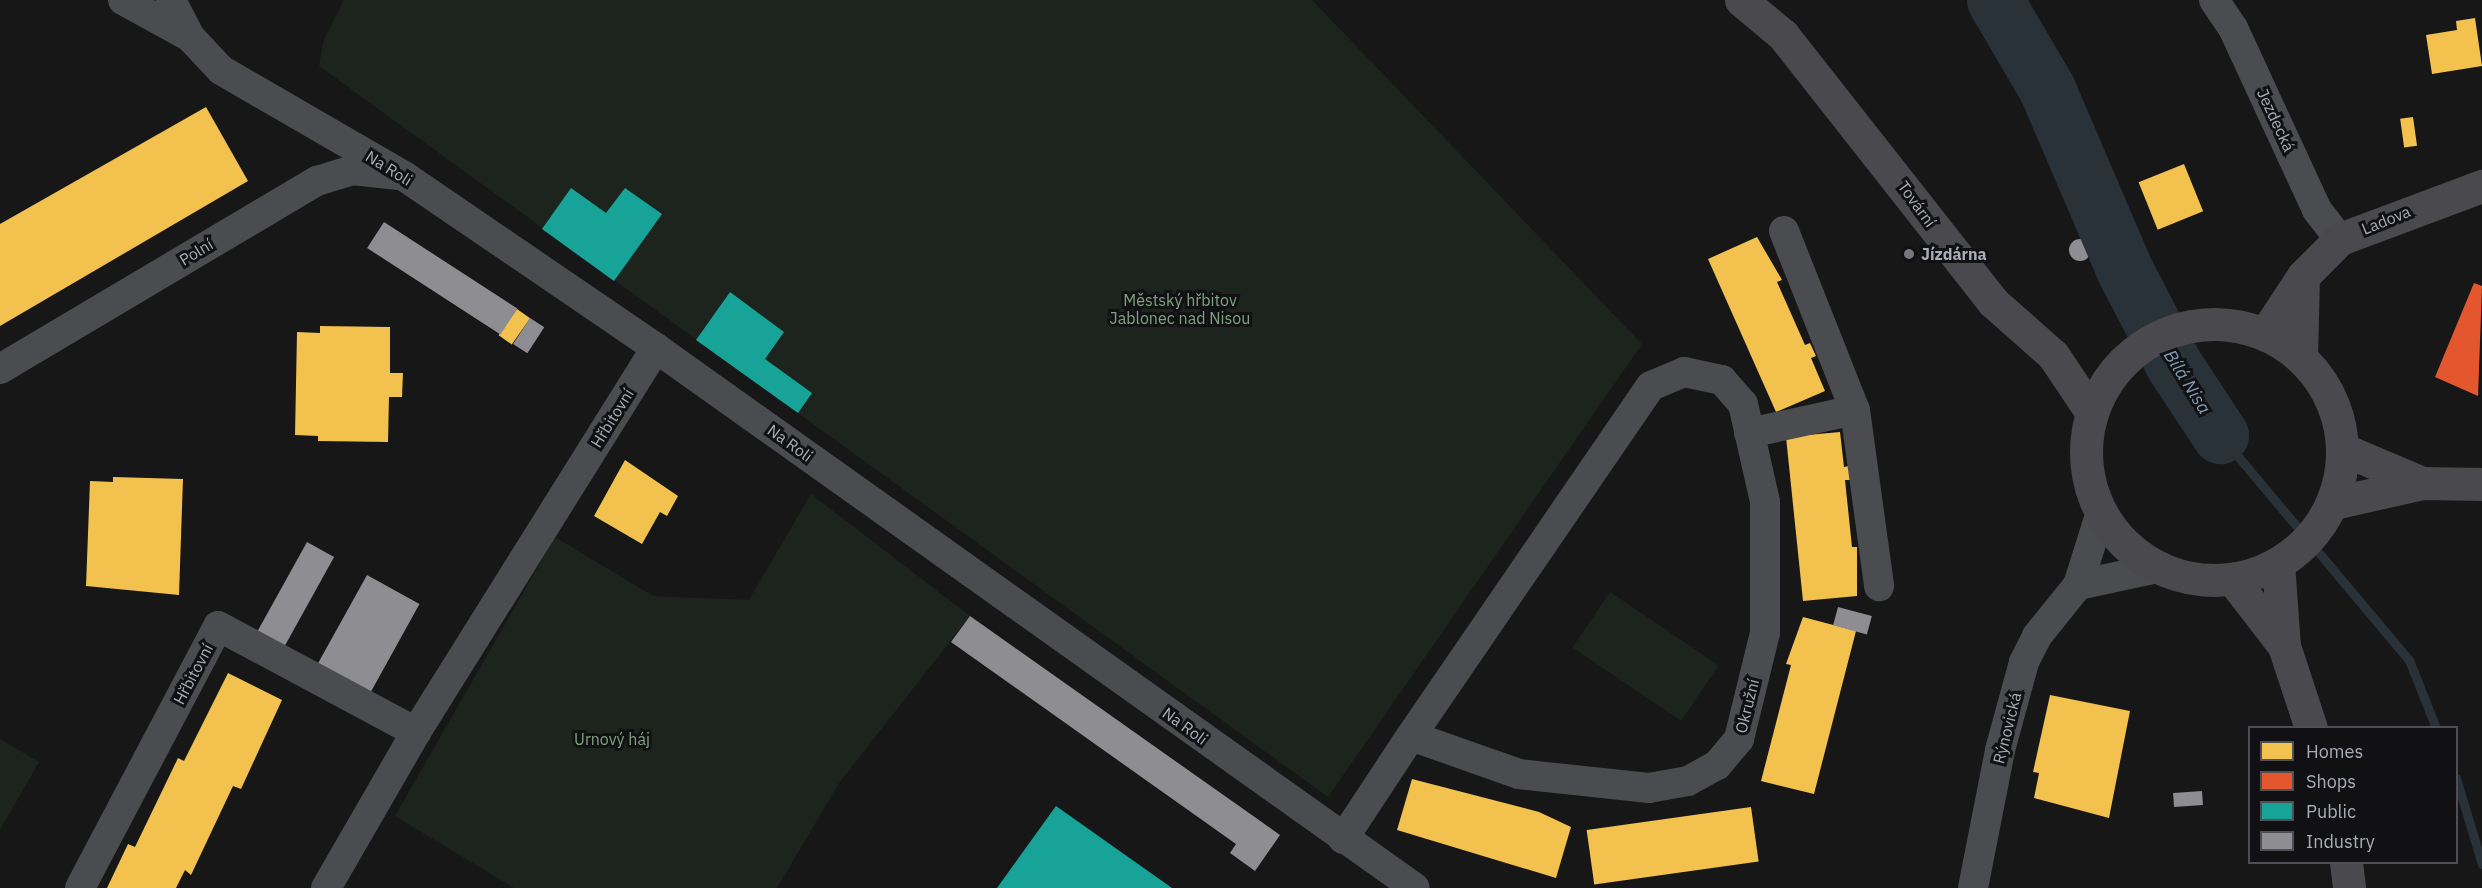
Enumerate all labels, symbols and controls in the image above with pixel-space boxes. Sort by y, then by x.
street label: Jezdecká [2253,86,2299,154]
street label: Na Roli [362,146,416,190]
street label: Tovární [1894,177,1940,231]
street label: Ladova [2359,202,2413,238]
street label: Polní [176,235,216,269]
place label: Jízdárna [1921,244,1987,264]
marker: Jízdárna [1902,247,1916,261]
park label: Městský hřbitov Jablonec nad Nisou [1110,290,1250,328]
water label: Bílá Nisa [2159,346,2215,418]
street label: Hřbitovní [586,385,638,451]
street label: Na Roli [764,420,816,466]
street label: Hřbitovní [169,640,217,708]
street label: Okružní [1731,677,1763,735]
street label: Rýnovická [1989,690,2025,766]
street label: Na Roli [1159,703,1211,749]
legend [2248,726,2458,864]
park label: Urnový háj [574,729,650,749]
text: Homes [2306,740,2363,763]
text: Shops [2306,770,2356,793]
text: Public [2306,800,2356,823]
text: Industry [2306,830,2375,853]

